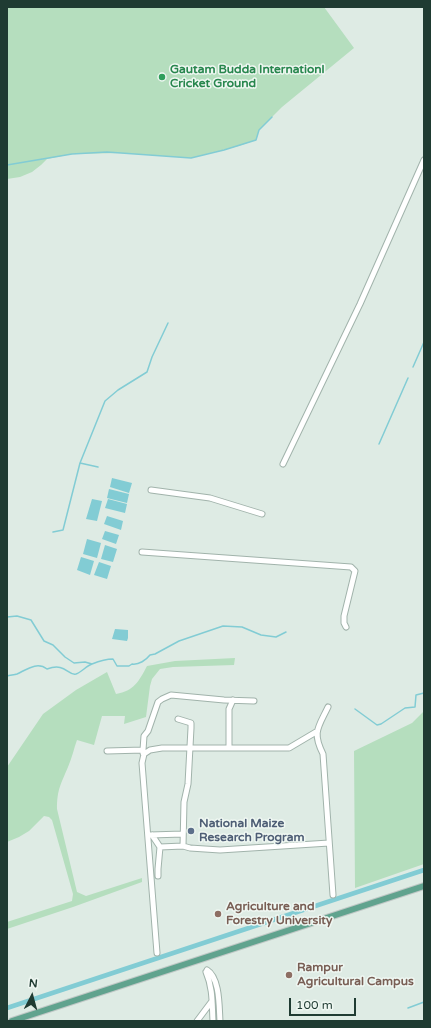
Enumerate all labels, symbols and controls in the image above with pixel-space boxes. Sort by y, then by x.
place label: Gautam Budda Internationl Cricket Ground [170,63,325,91]
marker: Gautam Budda Internationl Cricket Ground [157,72,167,82]
place label: National Maize Research Program [199,817,304,845]
marker: National Maize Research Program [186,826,196,836]
place label: Agriculture and Forestry University [226,900,332,928]
marker: Agriculture and Forestry University [213,909,223,919]
place label: Rampur Agricultural Campus [297,961,414,989]
marker: Rampur Agricultural Campus [284,970,294,980]
north arrow [12,976,52,1016]
text: N [28,977,38,990]
scale bar [291,990,358,1016]
text: 100 m [296,998,333,1012]

